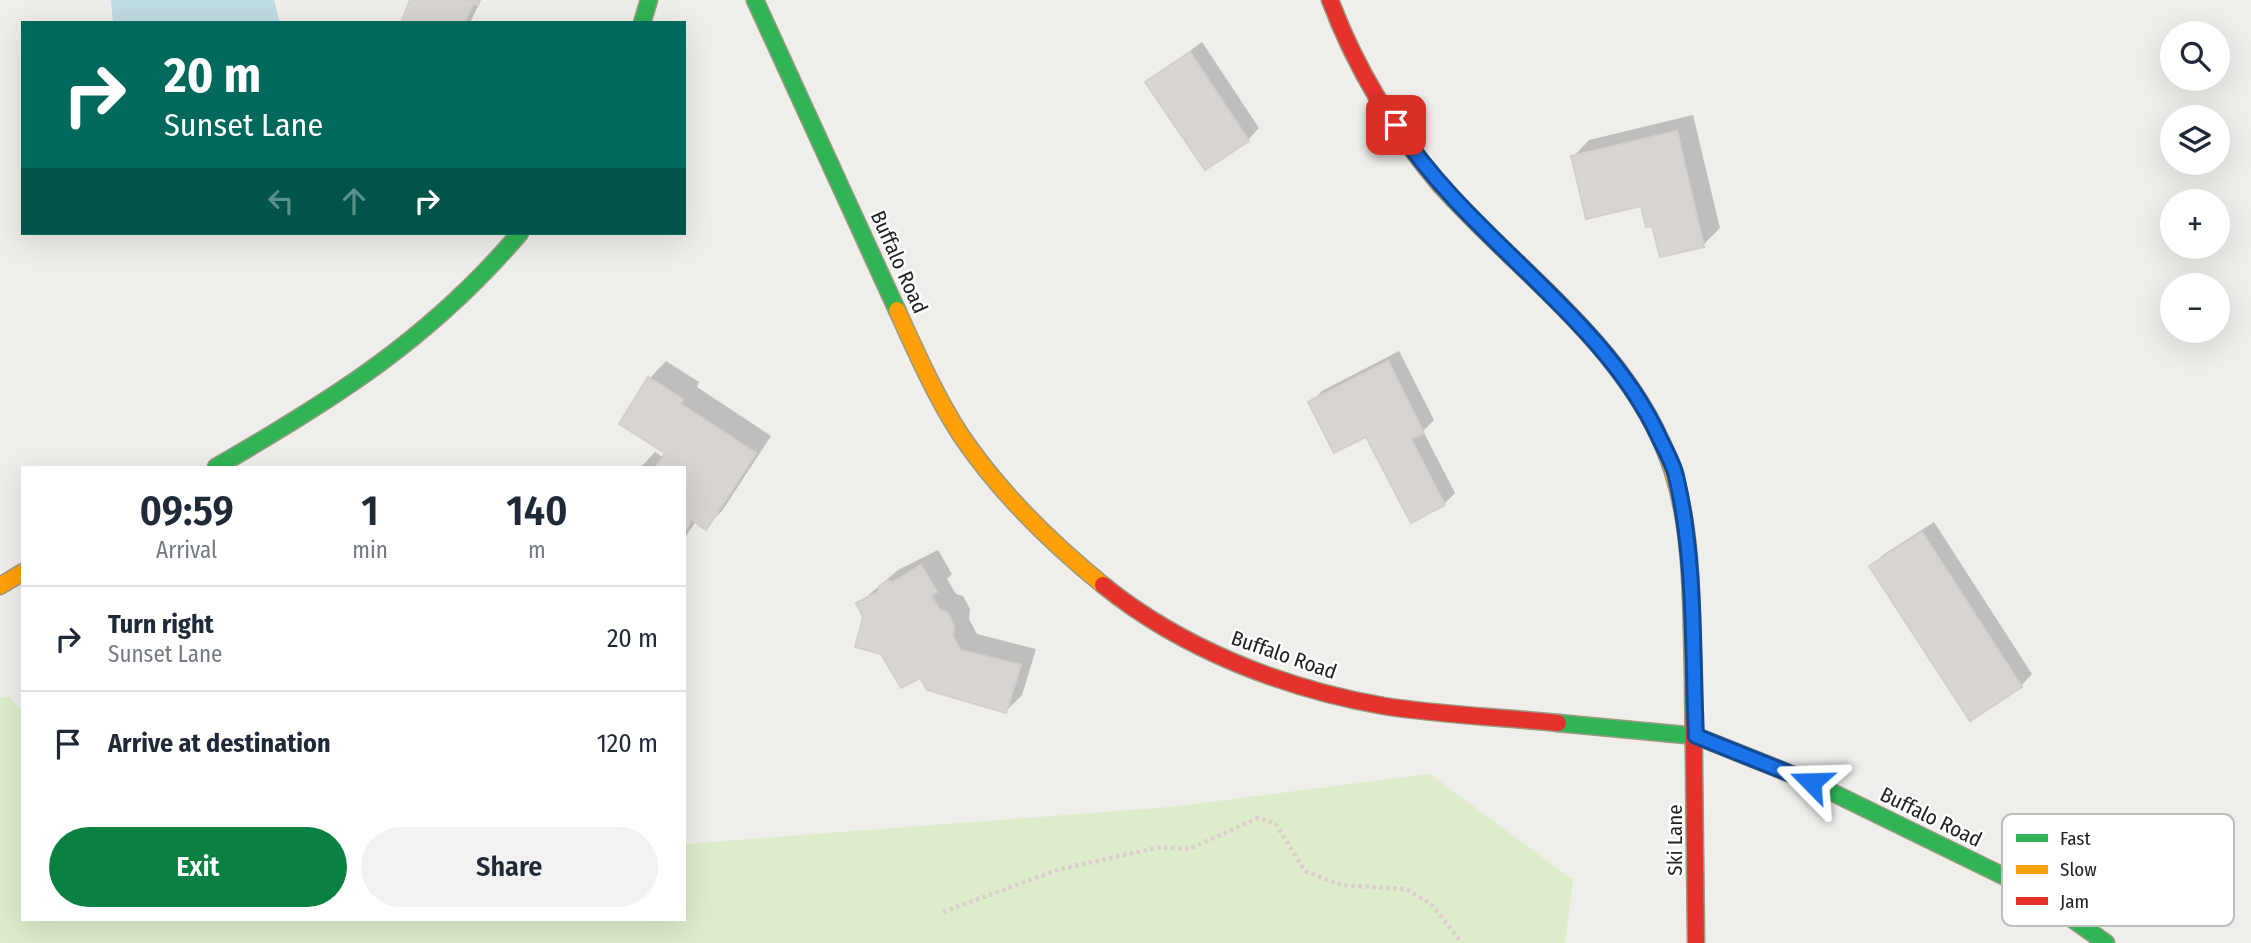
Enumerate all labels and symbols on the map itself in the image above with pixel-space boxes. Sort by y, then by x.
pin [1366,95,1426,155]
street label: Buffalo Road [865,207,933,317]
street label: Buffalo Road [1228,625,1340,685]
position arrow [1774,745,1848,819]
street label: Buffalo Road [1876,781,1986,853]
street label: Ski Lane [1662,804,1688,876]
legend [2002,814,2234,926]
text: Fast [2060,827,2091,850]
text: Slow [2060,858,2097,881]
text: Jam [2060,890,2089,913]

